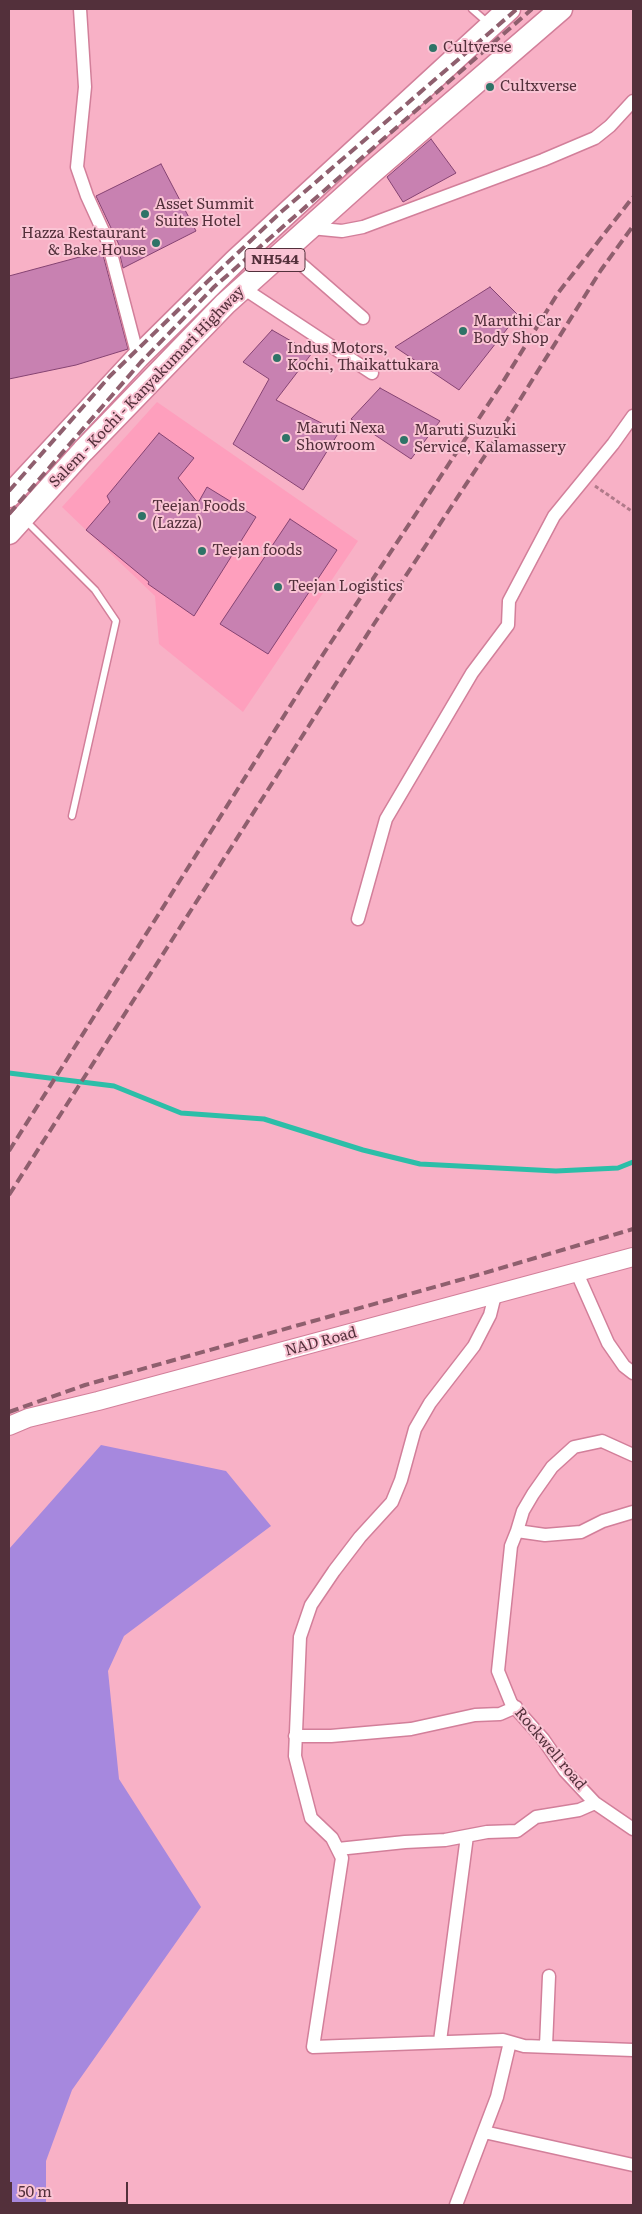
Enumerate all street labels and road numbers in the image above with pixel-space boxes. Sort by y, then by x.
road number: NH544 [245,248,305,272]
street label: Salem - Kochi - Kanyakumari Highway [46,282,248,492]
street label: NAD Road [283,1324,359,1360]
street label: Rockwell road [510,1704,590,1794]

